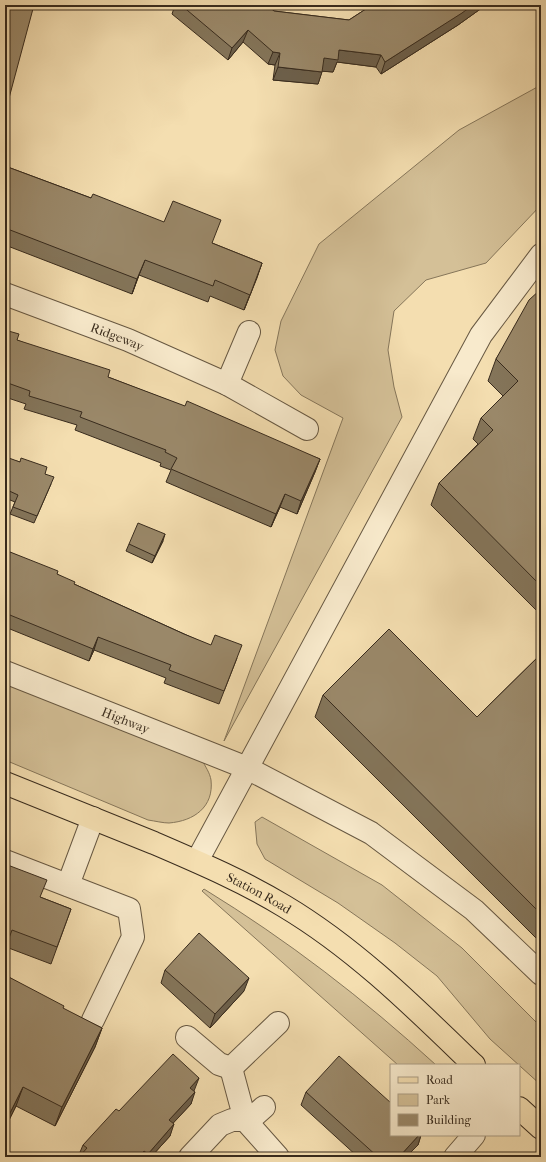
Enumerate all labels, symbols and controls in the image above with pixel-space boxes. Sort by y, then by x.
street label: Ridgeway [88,320,147,354]
street label: Highway [99,704,153,737]
street label: Station Road [224,869,295,917]
legend [390,1064,520,1136]
text: Road [426,1073,453,1087]
text: Park [426,1093,451,1107]
text: Building [426,1113,471,1127]

